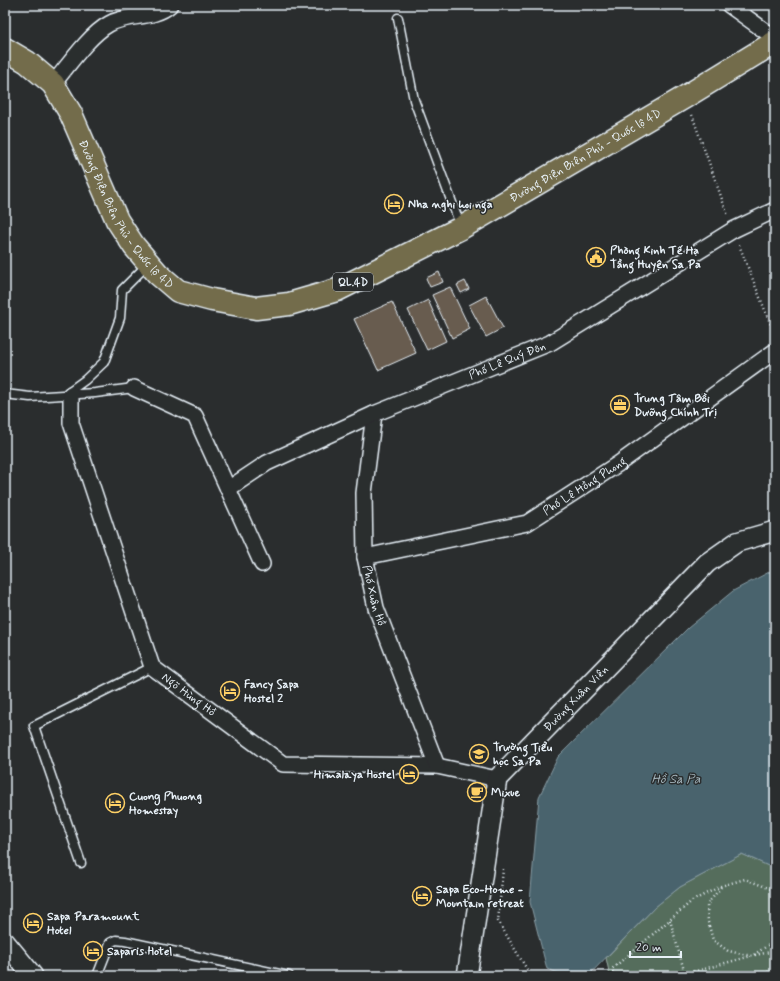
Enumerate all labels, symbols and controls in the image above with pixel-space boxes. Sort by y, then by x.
street label: Đường Điện Biên Phủ - Quốc lộ 4D [507,106,665,207]
street label: Đường Điện Biên Phủ - Quốc lộ 4D [74,138,177,293]
hotel icon: Nha nghi hoi nga [383,193,405,215]
place label: Nha nghi hoi nga [408,197,493,214]
place label: Phòng Kinh Tế Hạ Tầng Huyện Sa Pa [610,243,701,274]
public building icon: Phòng Kinh Tế Hạ Tầng Huyện Sa Pa [585,246,607,268]
road number: QL.4D [333,273,373,291]
street label: Phố Lê Quý Đôn [467,339,548,384]
place label: Trung Tâm Bồi Dưỡng Chính Trị [634,391,717,422]
office icon: Trung Tâm Bồi Dưỡng Chính Trị [609,394,631,416]
street label: Phố Lê Hồng Phong [540,453,631,520]
street label: Phố Xuân Hồ [358,564,389,628]
street label: Đường Xuân Viên [540,662,612,735]
street label: Ngõ Hùng Hồ [158,670,219,721]
place label: Fancy Sapa Hostel 2 [244,677,299,707]
hotel icon: Fancy Sapa Hostel 2 [219,680,241,702]
place label: Trường Tiểu học Sa Pa [493,740,553,770]
school or university icon: Trường Tiểu học Sa Pa [468,743,490,765]
hotel icon: Himalaya Hostel [398,763,420,785]
place label: Himalaya Hostel [314,767,395,783]
water label: Hồ Sa Pa [652,771,701,788]
cafe icon: Mixue [466,781,488,803]
place label: Mixue [491,785,521,801]
place label: Cuong Phuong Homestay [129,789,202,819]
hotel icon: Cuong Phuong Homestay [104,792,126,814]
place label: Sapa Eco-Home - Mountain retreat [436,882,524,912]
hotel icon: Sapa Eco-Home - Mountain retreat [411,885,433,907]
place label: Sapa Paramount Hotel [47,909,140,939]
hotel icon: Sapa Paramount Hotel [22,912,44,934]
scale bar [630,933,681,959]
hotel icon: Saparis Hotel [82,940,104,962]
text: 20 m [636,940,662,956]
place label: Saparis Hotel [107,944,172,960]

